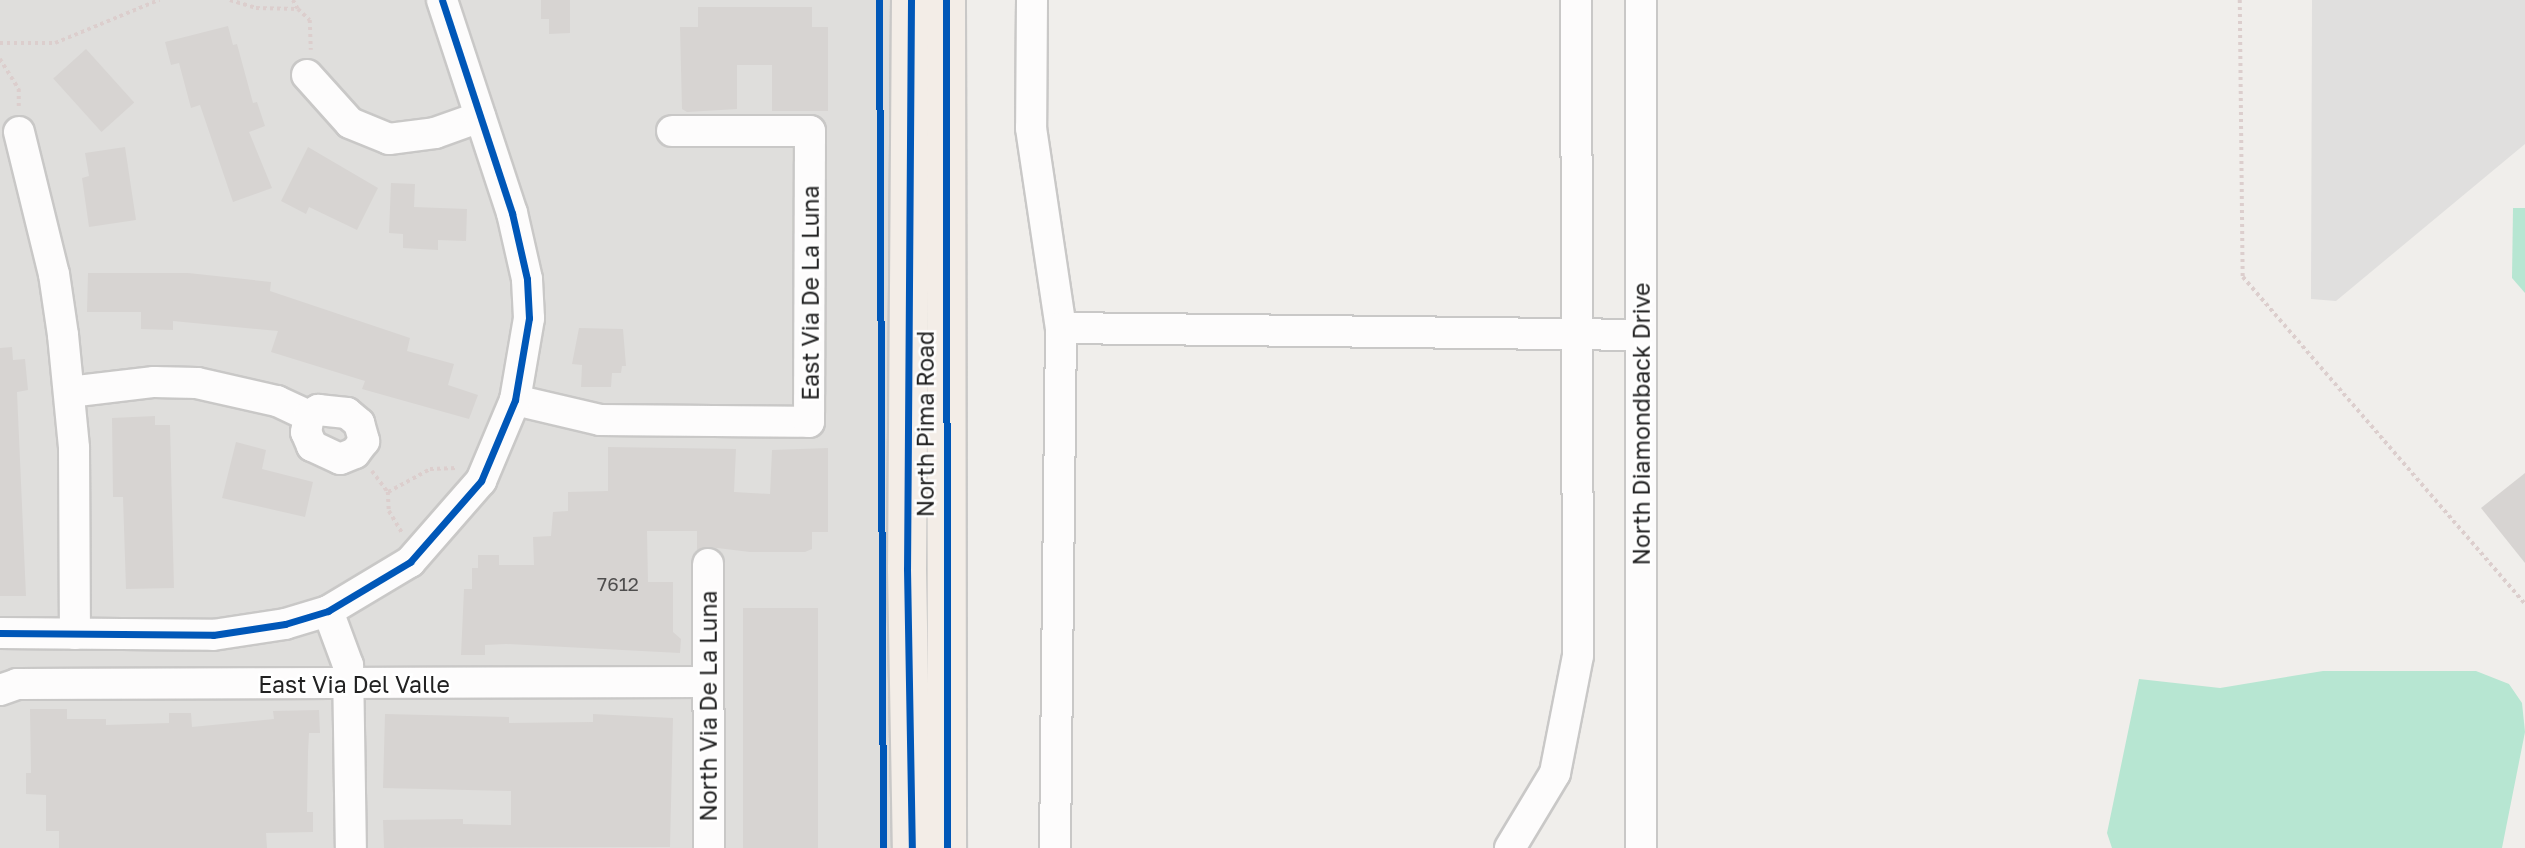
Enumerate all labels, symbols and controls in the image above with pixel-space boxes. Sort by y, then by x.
street label: East Via De La Luna [796,185,824,401]
street label: North Diamondback Drive [1627,283,1655,565]
street label: North Pima Road [911,331,939,517]
house number: 7612 [597,573,639,595]
street label: North Via De La Luna [694,590,722,822]
street label: East Via Del Valle [258,670,450,698]

